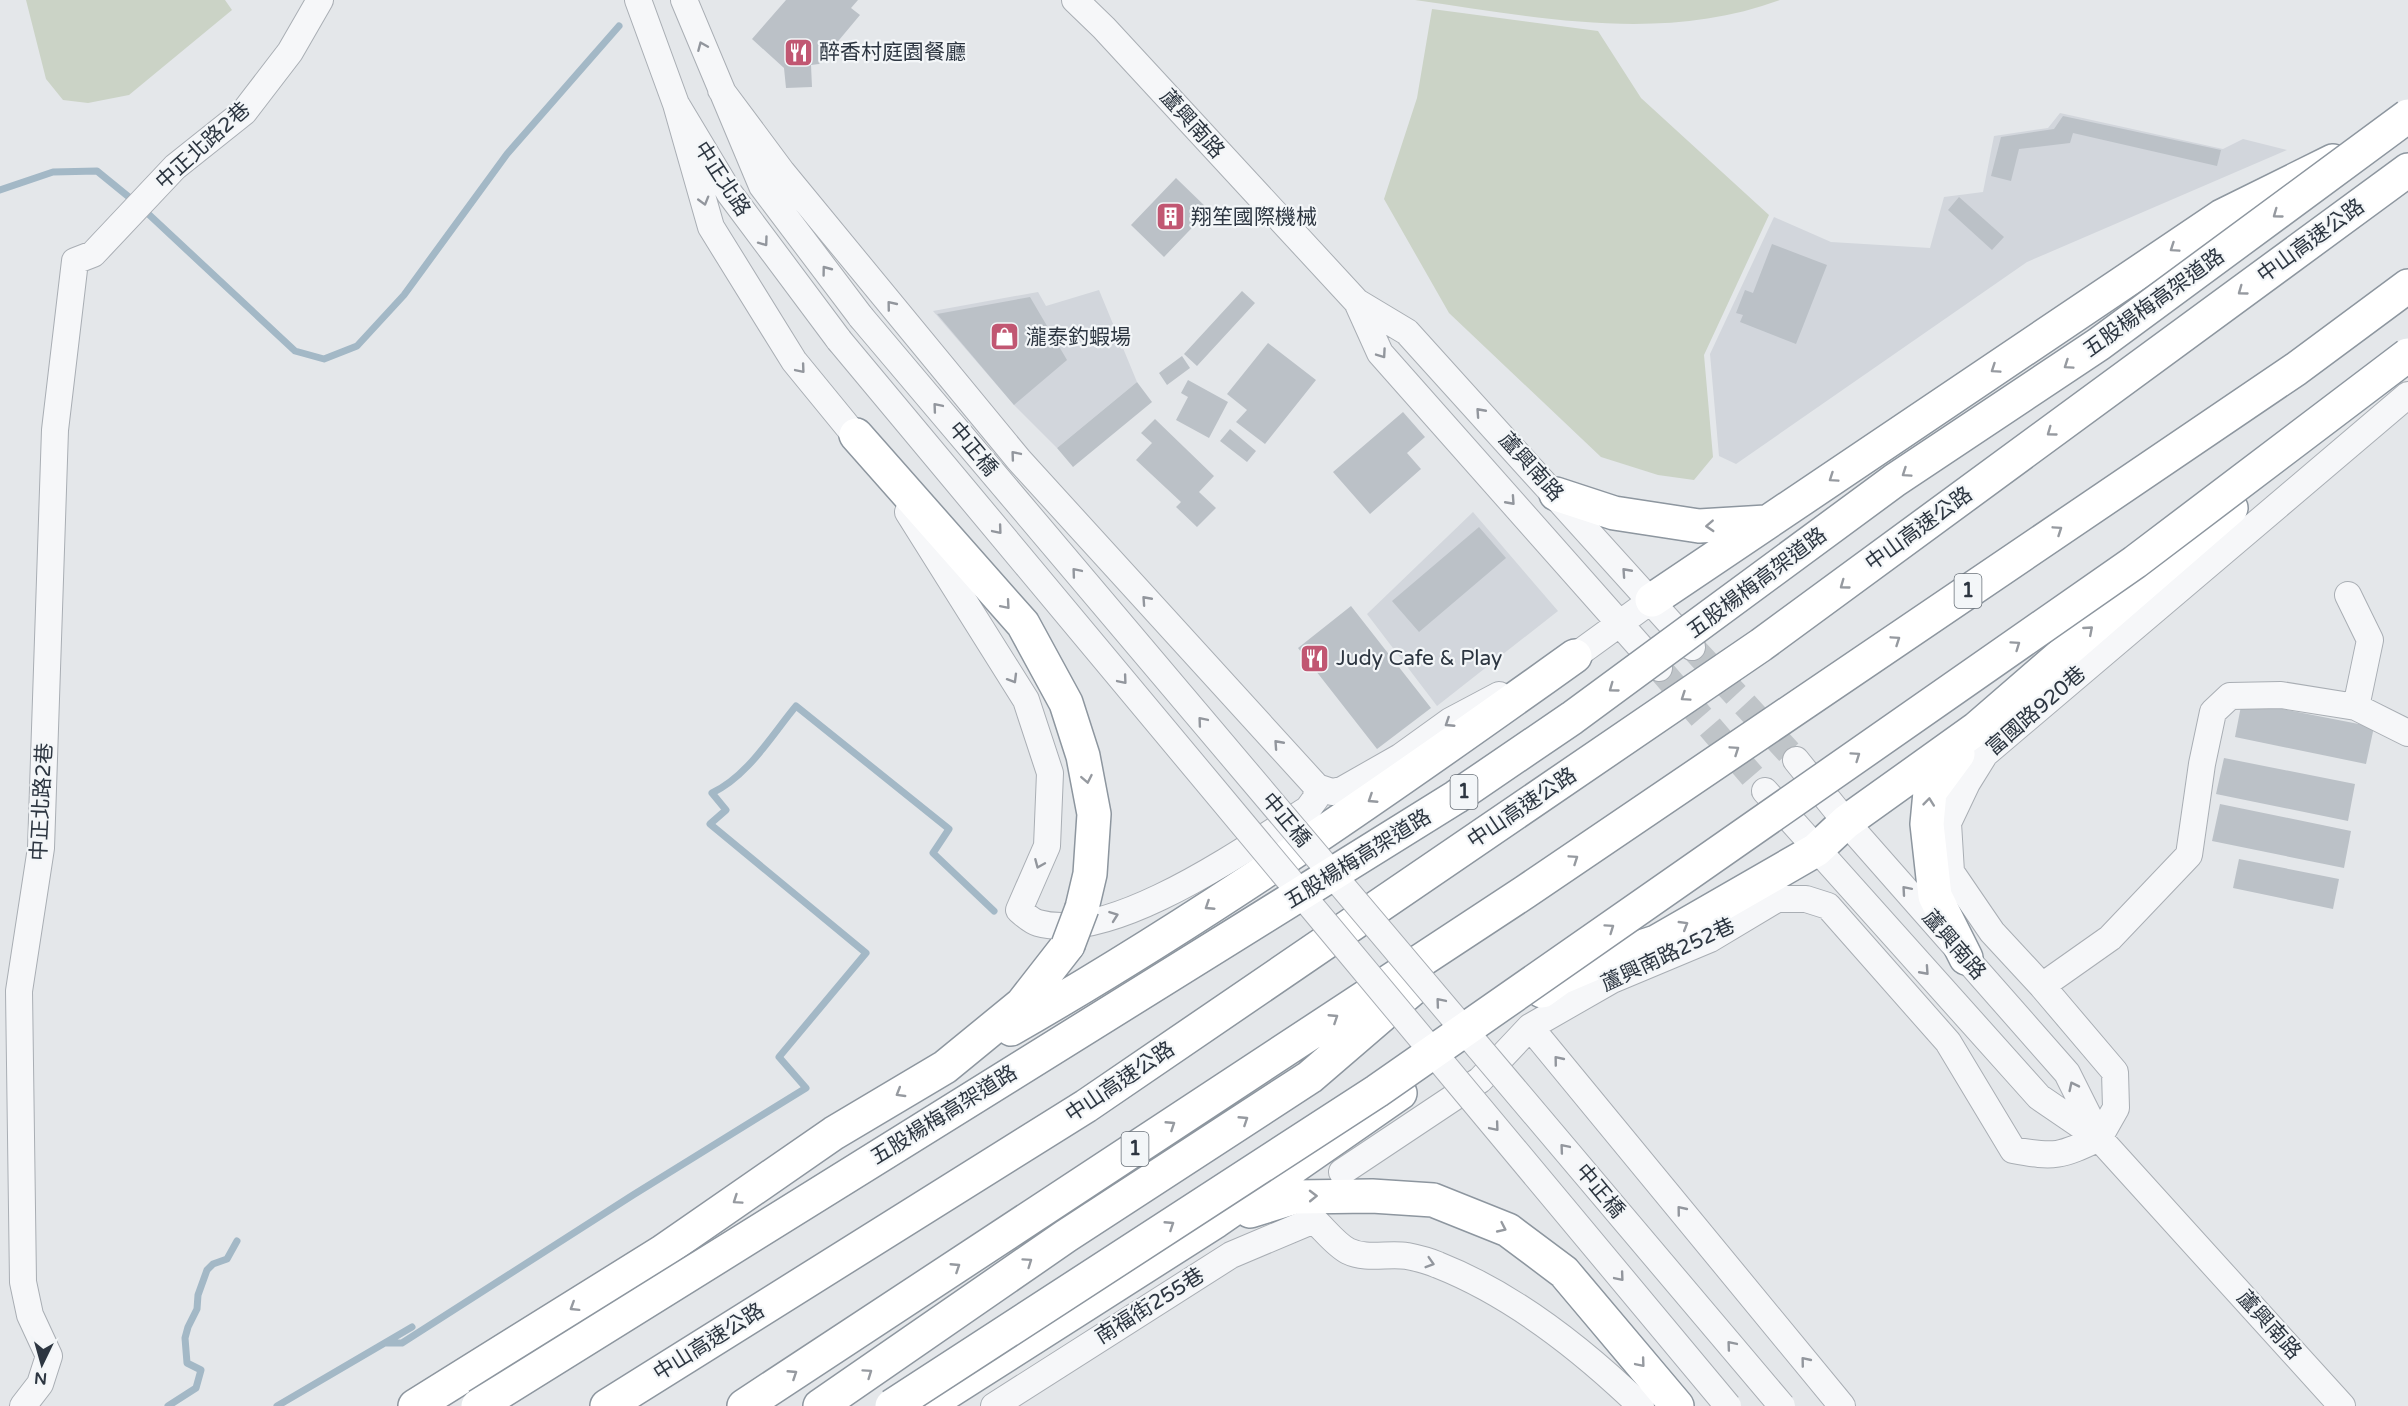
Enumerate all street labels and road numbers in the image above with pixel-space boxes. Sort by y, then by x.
street label: 蘆興南路 [1155,84,1229,164]
street label: 中正北路2巷 [151,97,255,195]
street label: 中正北路 [689,137,755,221]
street label: 中山高速公路 [2253,194,2369,288]
street label: 五股楊梅高架道路 [2079,244,2229,362]
street label: 中正橋 [943,417,1003,481]
street label: 蘆興南路 [1494,427,1568,507]
street label: 中山高速公路 [1861,482,1977,576]
street label: 五股楊梅高架道路 [1682,522,1832,644]
road number: 1 [1954,574,1982,608]
street label: 富國路920巷 [1981,661,2091,761]
street label: 中正北路2巷 [26,742,58,862]
street label: 中山高速公路 [1463,762,1581,854]
road number: 1 [1450,775,1478,809]
street label: 中正橋 [1256,788,1316,852]
street label: 五股楊梅高架道路 [1280,804,1436,914]
street label: 蘆興南路 [1917,905,1991,985]
street label: 蘆興南路252巷 [1597,913,1739,997]
street label: 中山高速公路 [1061,1036,1179,1128]
street label: 五股楊梅高架道路 [866,1060,1022,1170]
road number: 1 [1122,1132,1148,1166]
street label: 中正橋 [1570,1159,1630,1223]
street label: 南福街255巷 [1091,1263,1209,1349]
street label: 蘆興南路 [2232,1285,2306,1365]
street label: 中山高速公路 [649,1298,769,1386]

